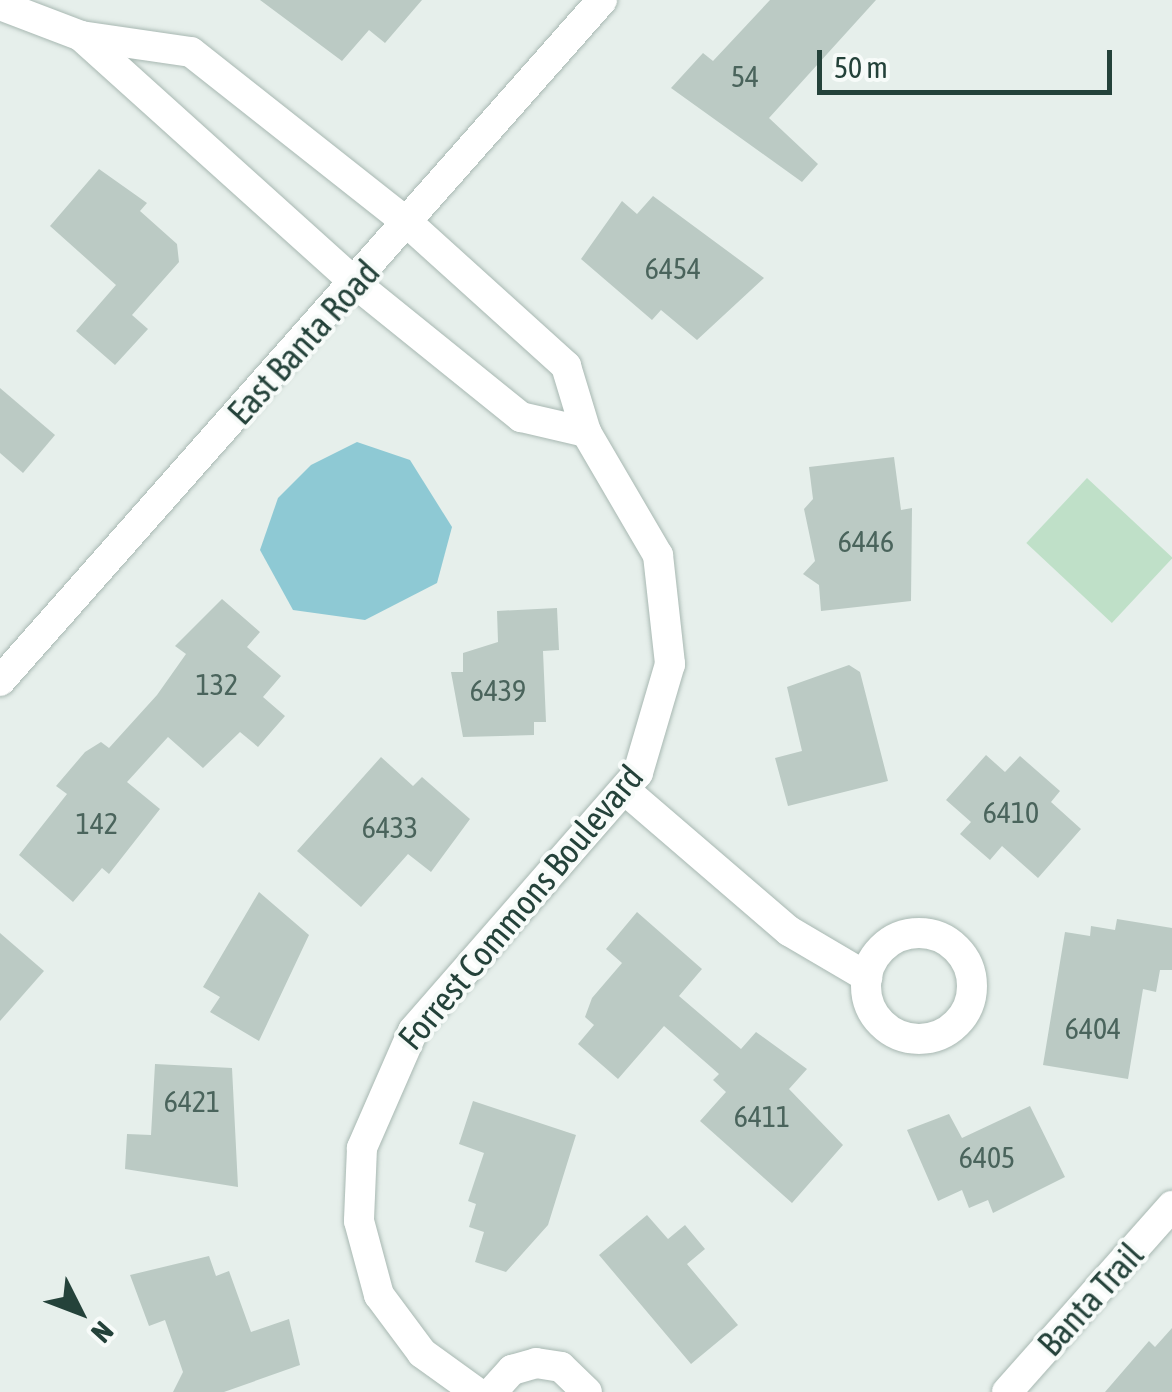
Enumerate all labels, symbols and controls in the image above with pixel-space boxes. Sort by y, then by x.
scale bar [822,30,1117,92]
text: 50 m [834,50,888,84]
house number: 54 [731,58,759,94]
house number: 6454 [645,250,701,286]
street label: East Banta Road [218,251,388,433]
house number: 6446 [838,523,894,559]
house number: 132 [196,666,238,702]
house number: 6439 [470,672,526,708]
street label: Forrest Commons Boulevard [389,756,651,1058]
house number: 6410 [983,794,1039,830]
house number: 142 [76,805,118,841]
house number: 6433 [362,809,418,845]
house number: 6404 [1065,1010,1121,1046]
house number: 6421 [164,1083,220,1119]
house number: 6411 [734,1098,790,1134]
house number: 6405 [959,1139,1015,1175]
street label: Banta Trail [1028,1234,1152,1364]
north arrow [30,1262,130,1362]
text: N [85,1315,120,1349]

